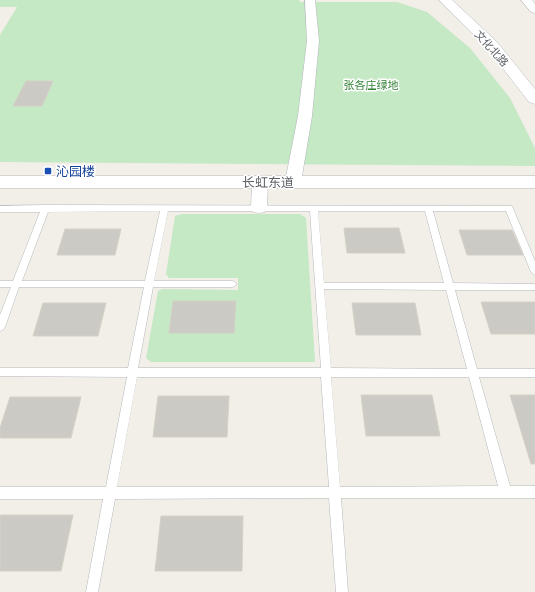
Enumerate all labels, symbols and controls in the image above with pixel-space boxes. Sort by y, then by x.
street label: 文化北路 [472,27,512,69]
park label: 张各庄绿地 [344,78,399,91]
place label: 沁园楼 [56,163,95,179]
marker: 沁园楼 [43,166,53,176]
street label: 长虹东道 [242,174,294,190]

